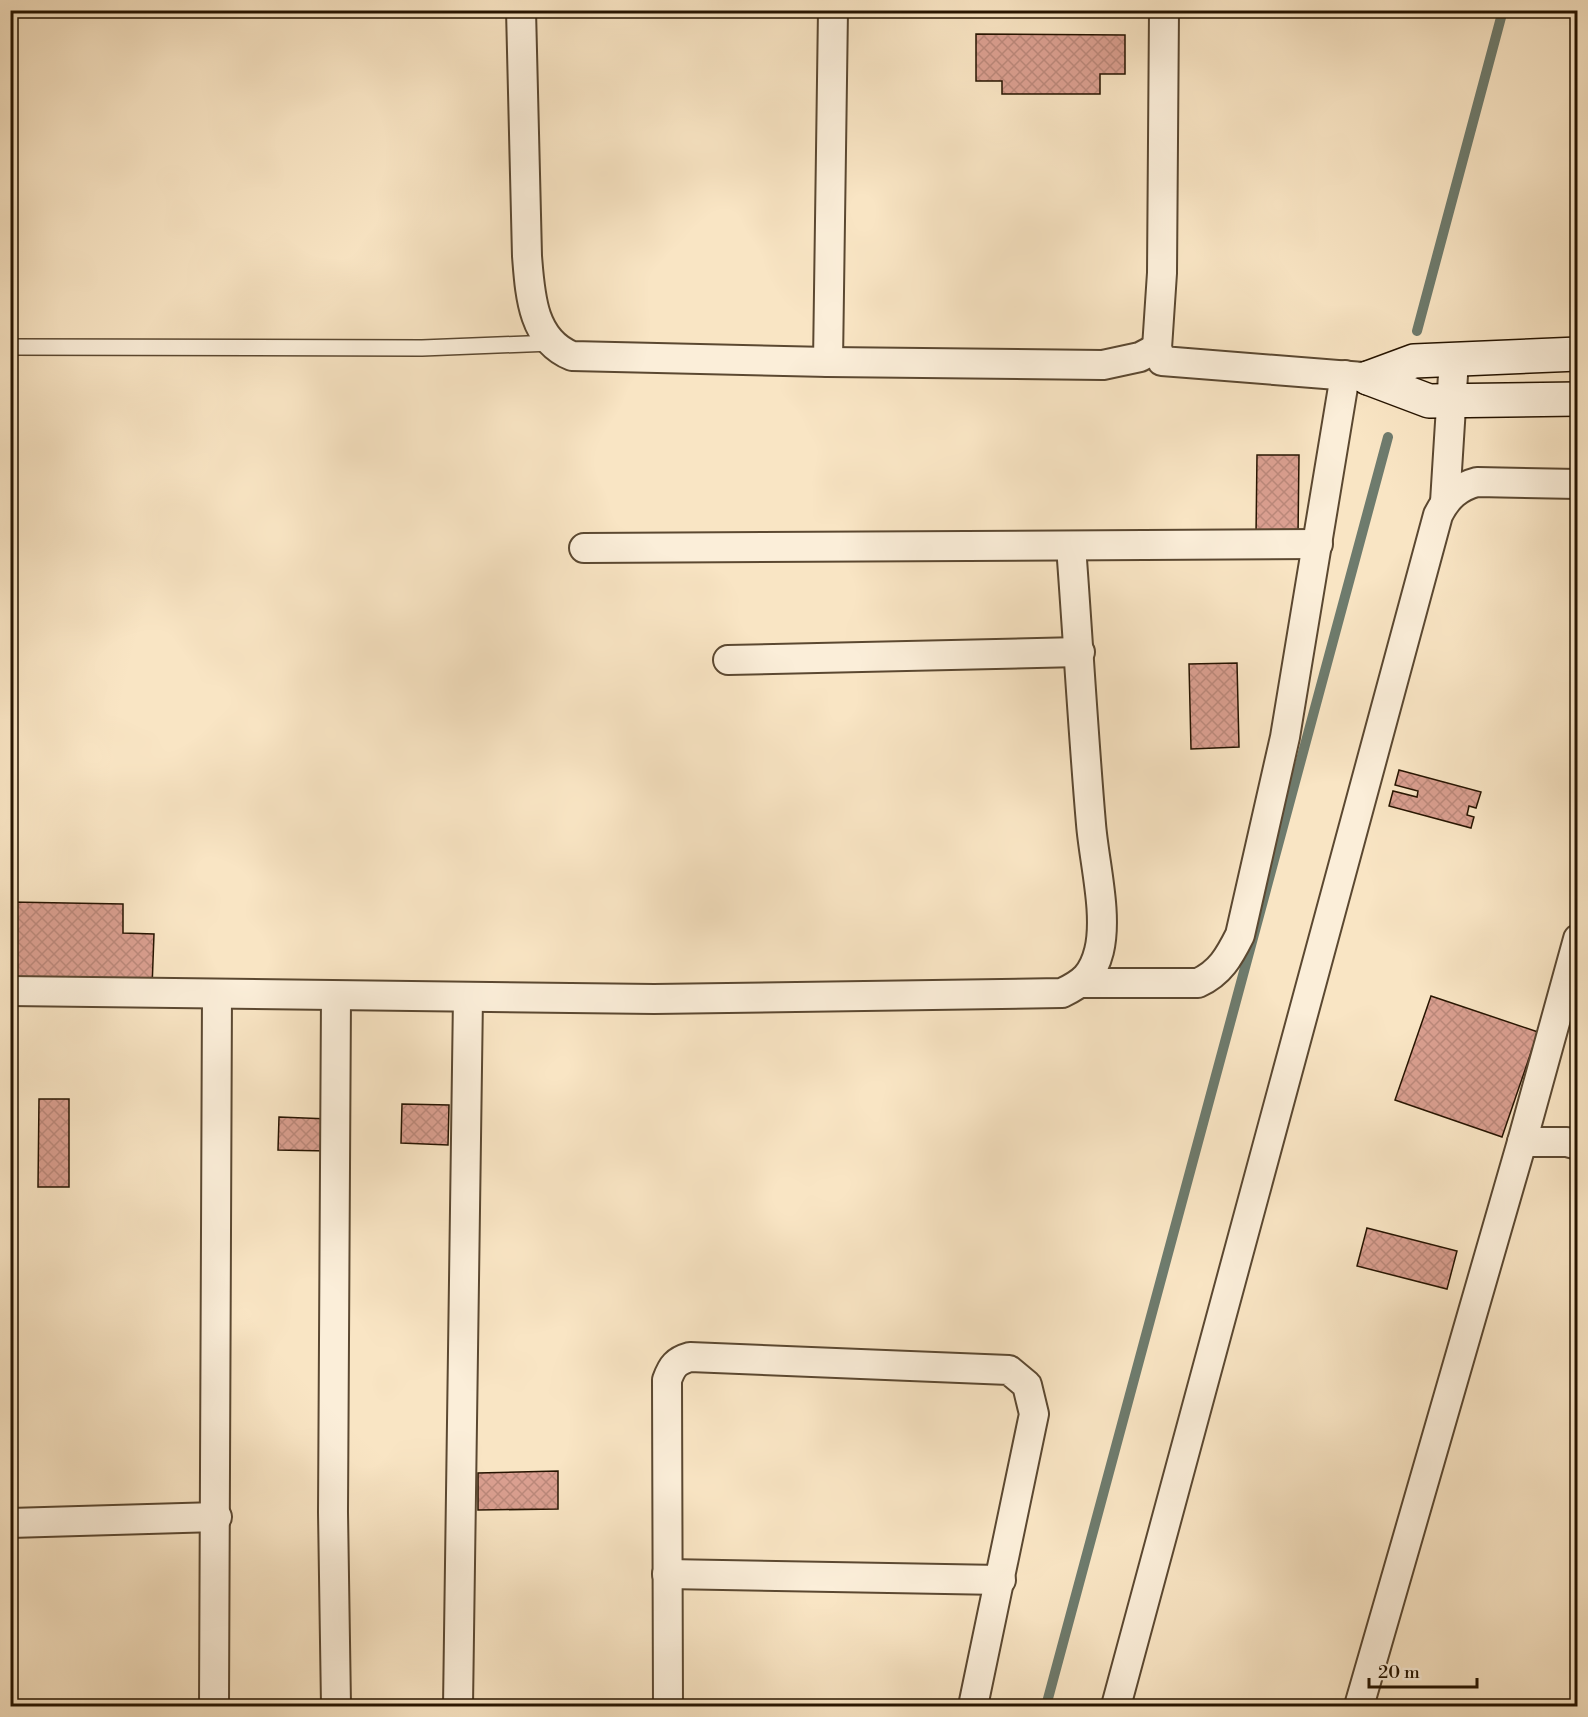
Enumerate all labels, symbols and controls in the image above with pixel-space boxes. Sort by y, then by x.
scale bar [1369,1651,1477,1689]
text: 20 m [1378,1661,1420,1684]

